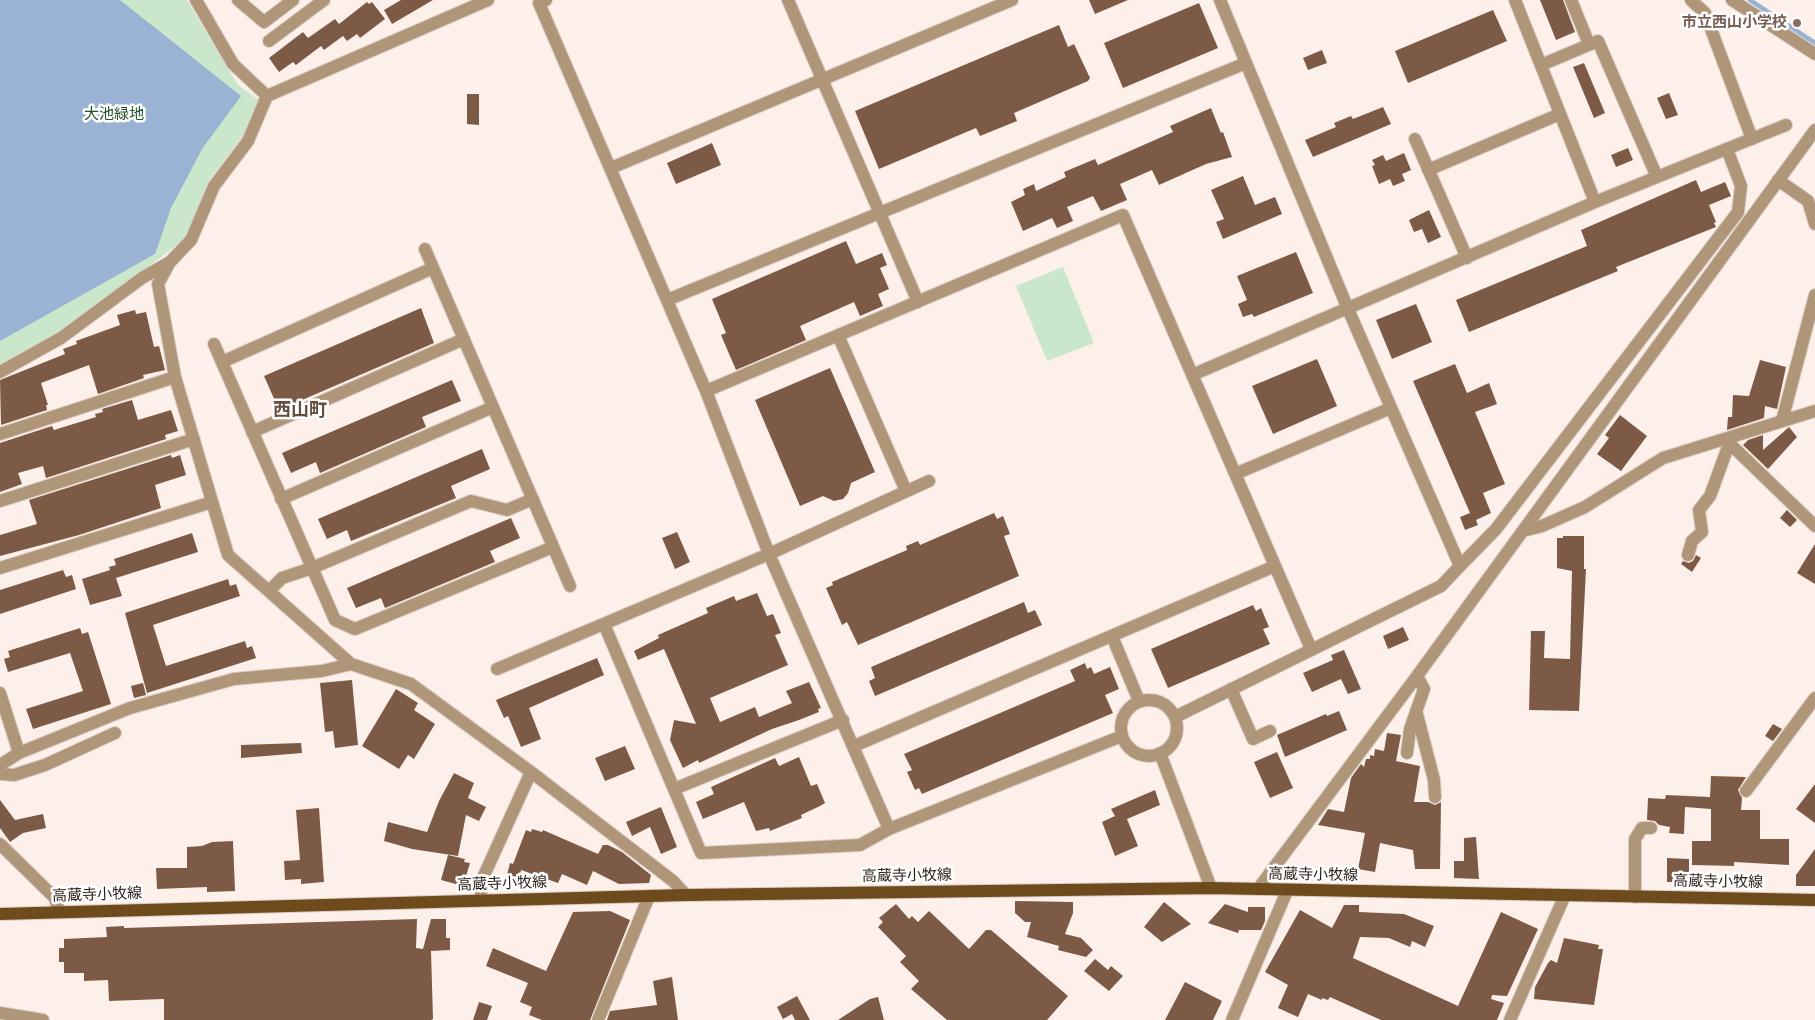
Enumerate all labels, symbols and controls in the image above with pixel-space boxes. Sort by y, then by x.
place label: 市立西山小学校 [1682,14,1787,32]
marker: 市立西山小学校 [1791,17,1803,29]
park label: 大池緑地 [84,106,144,124]
district label: 西山町 [273,400,327,422]
street label: 高蔵寺小牧線 [1268,865,1358,885]
street label: 高蔵寺小牧線 [862,866,952,886]
street label: 高蔵寺小牧線 [1673,872,1763,892]
street label: 高蔵寺小牧線 [457,873,547,895]
street label: 高蔵寺小牧線 [52,884,142,906]

